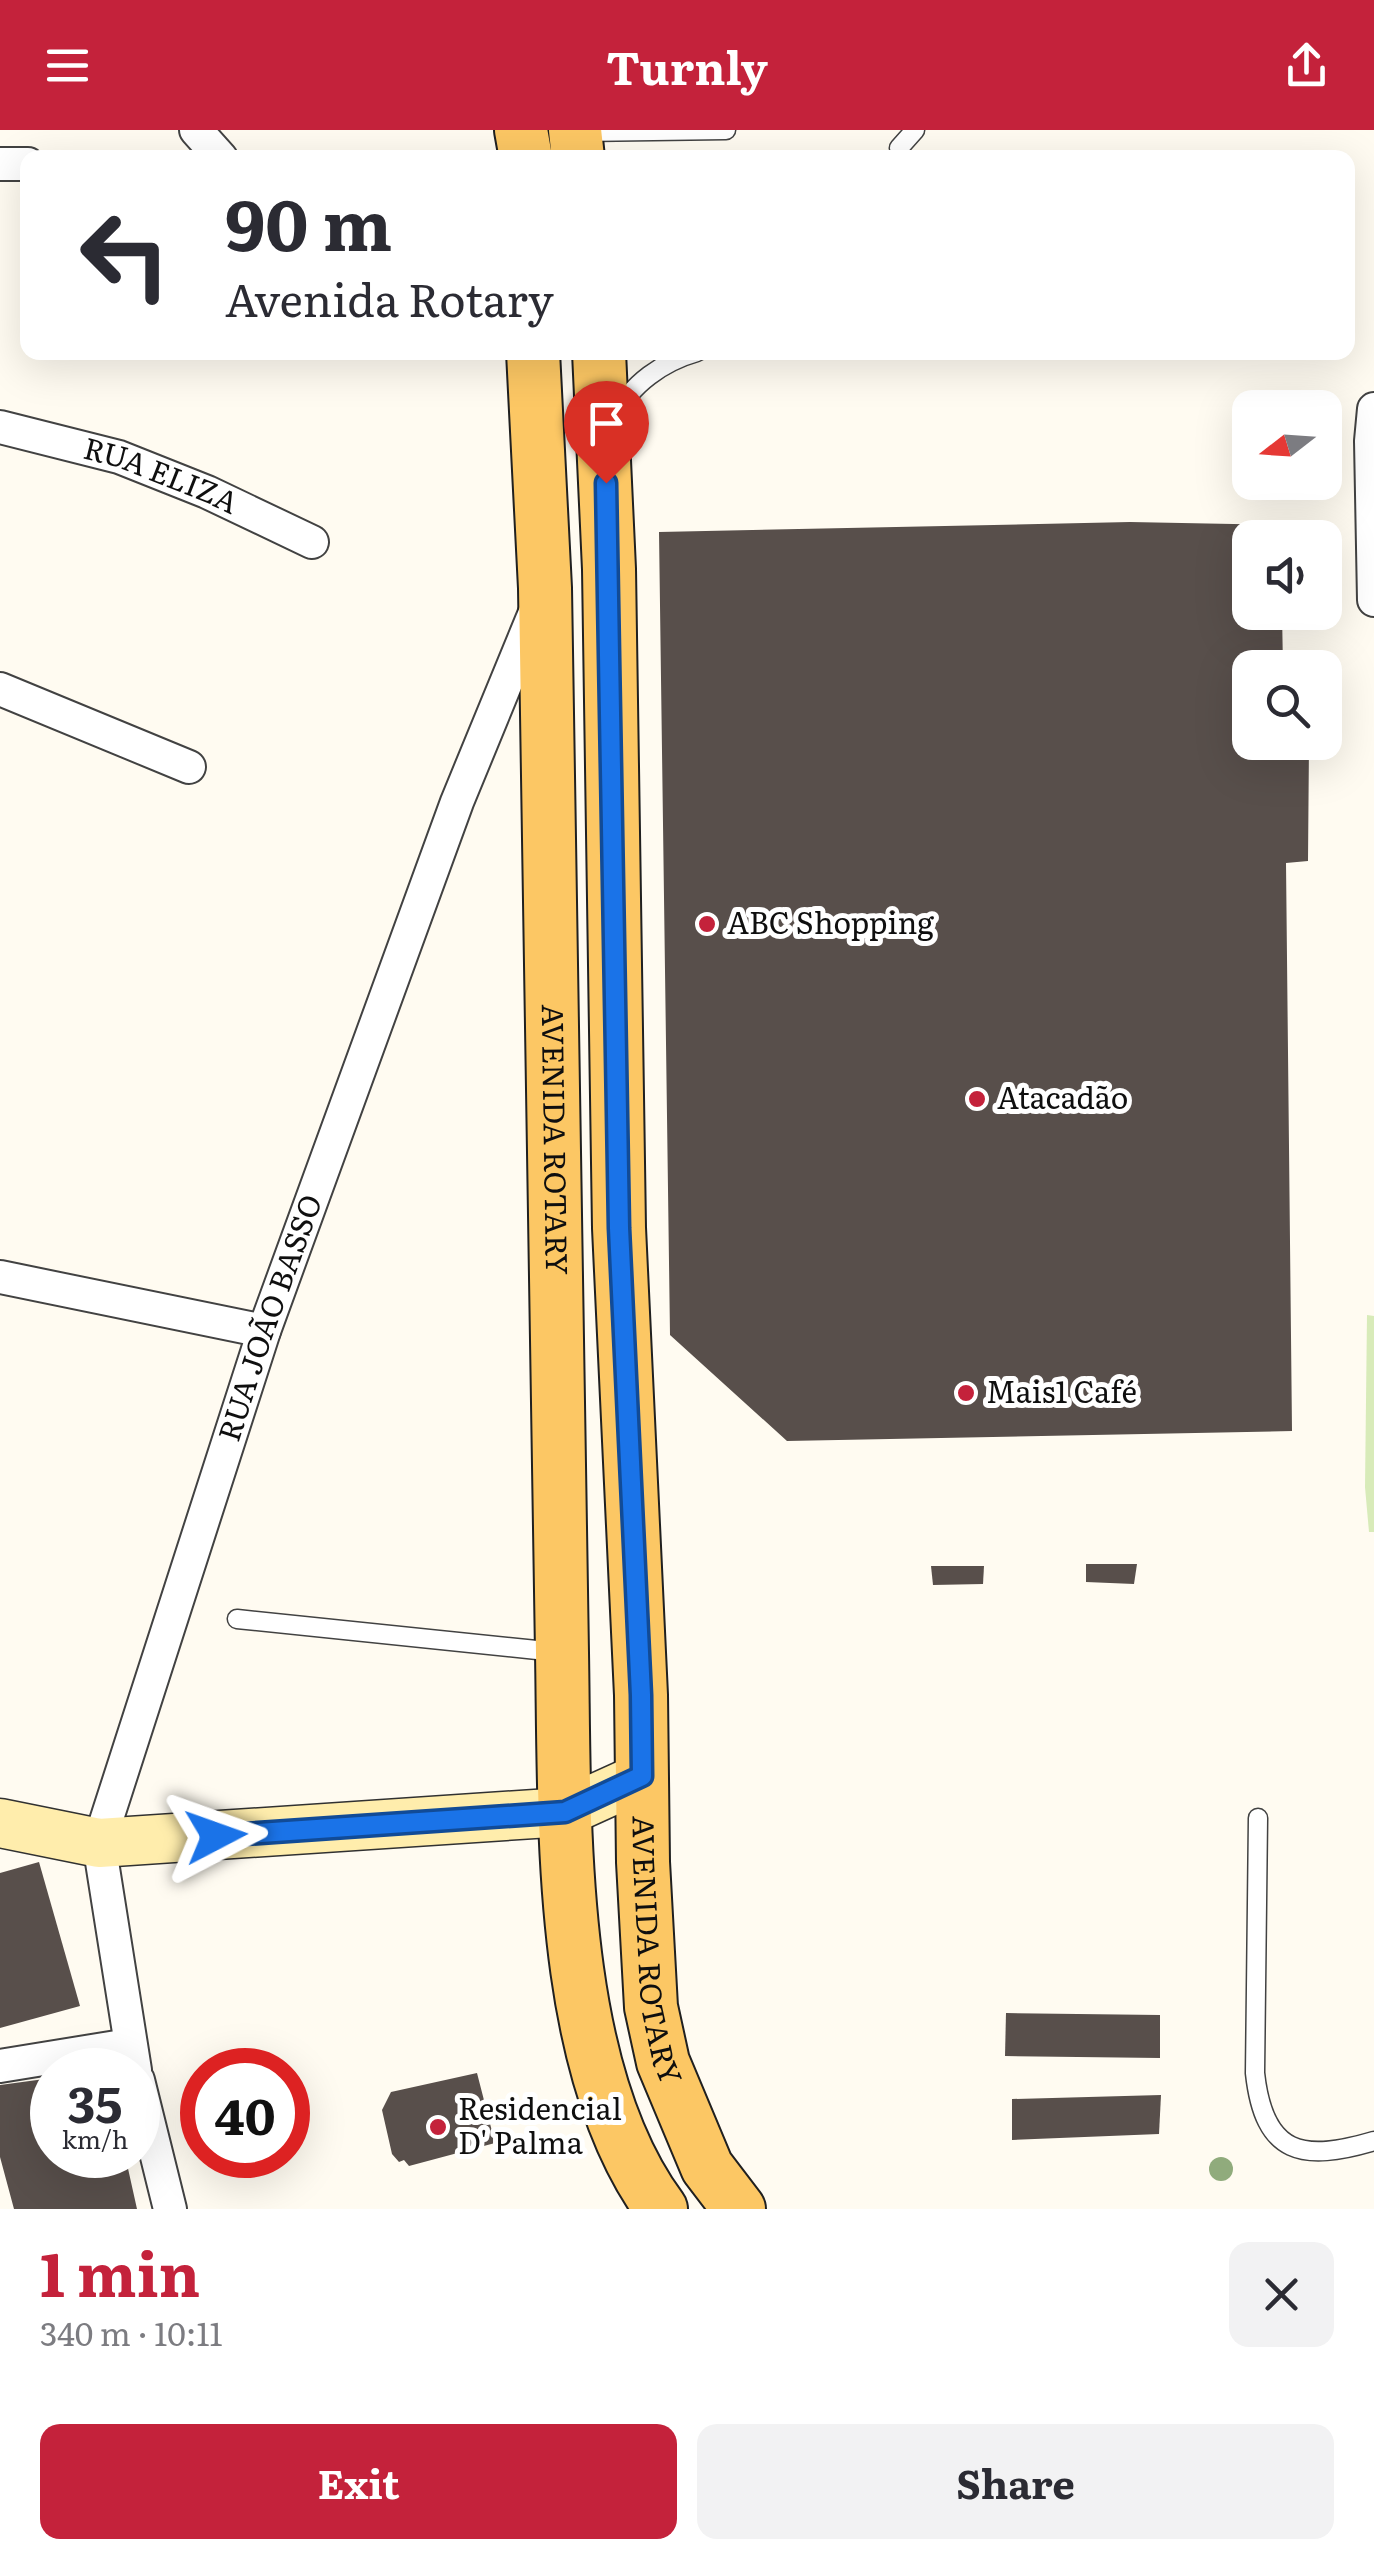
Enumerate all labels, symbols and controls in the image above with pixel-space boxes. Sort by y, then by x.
text: Turnly [606,32,768,99]
icon: menu [40,38,95,93]
icon: share [1279,38,1334,93]
text: 90 m [225,169,392,273]
icon: left [60,190,190,320]
text: Avenida Rotary [225,264,554,331]
pin [564,381,649,484]
north arrow [1232,390,1342,500]
map controls [1232,390,1342,760]
icon: arrive [579,396,634,451]
street label: RUA ELIZA [80,424,246,523]
button: sound [1232,520,1342,630]
button: search [1232,650,1342,760]
place label: ABC Shopping [727,899,934,943]
marker: ABC Shopping [696,913,718,935]
street label: AVENIDA ROTARY [533,1004,581,1275]
place label: Atacadão [997,1074,1128,1118]
marker: Atacadão [966,1088,988,1110]
street label: RUA JOÃO BASSO [205,1188,331,1446]
place label: Mais1 Café [986,1368,1137,1412]
marker: Mais1 Café [955,1382,977,1404]
position arrow [164,1784,268,1888]
street label: AVENIDA ROTARY [623,1815,695,2091]
speed limit sign: 40 [180,2048,310,2178]
text: 35 [68,2064,122,2138]
place label: Residencial D' Palma [458,2085,622,2163]
marker: Residencial D' Palma [427,2116,449,2138]
text: km/h [62,2120,128,2157]
text: 1 min [40,2226,200,2315]
button: close [1229,2242,1334,2347]
text: 340 m · 10:11 [40,2308,222,2356]
button: Exit [40,2424,677,2539]
button: Share [697,2424,1334,2539]

